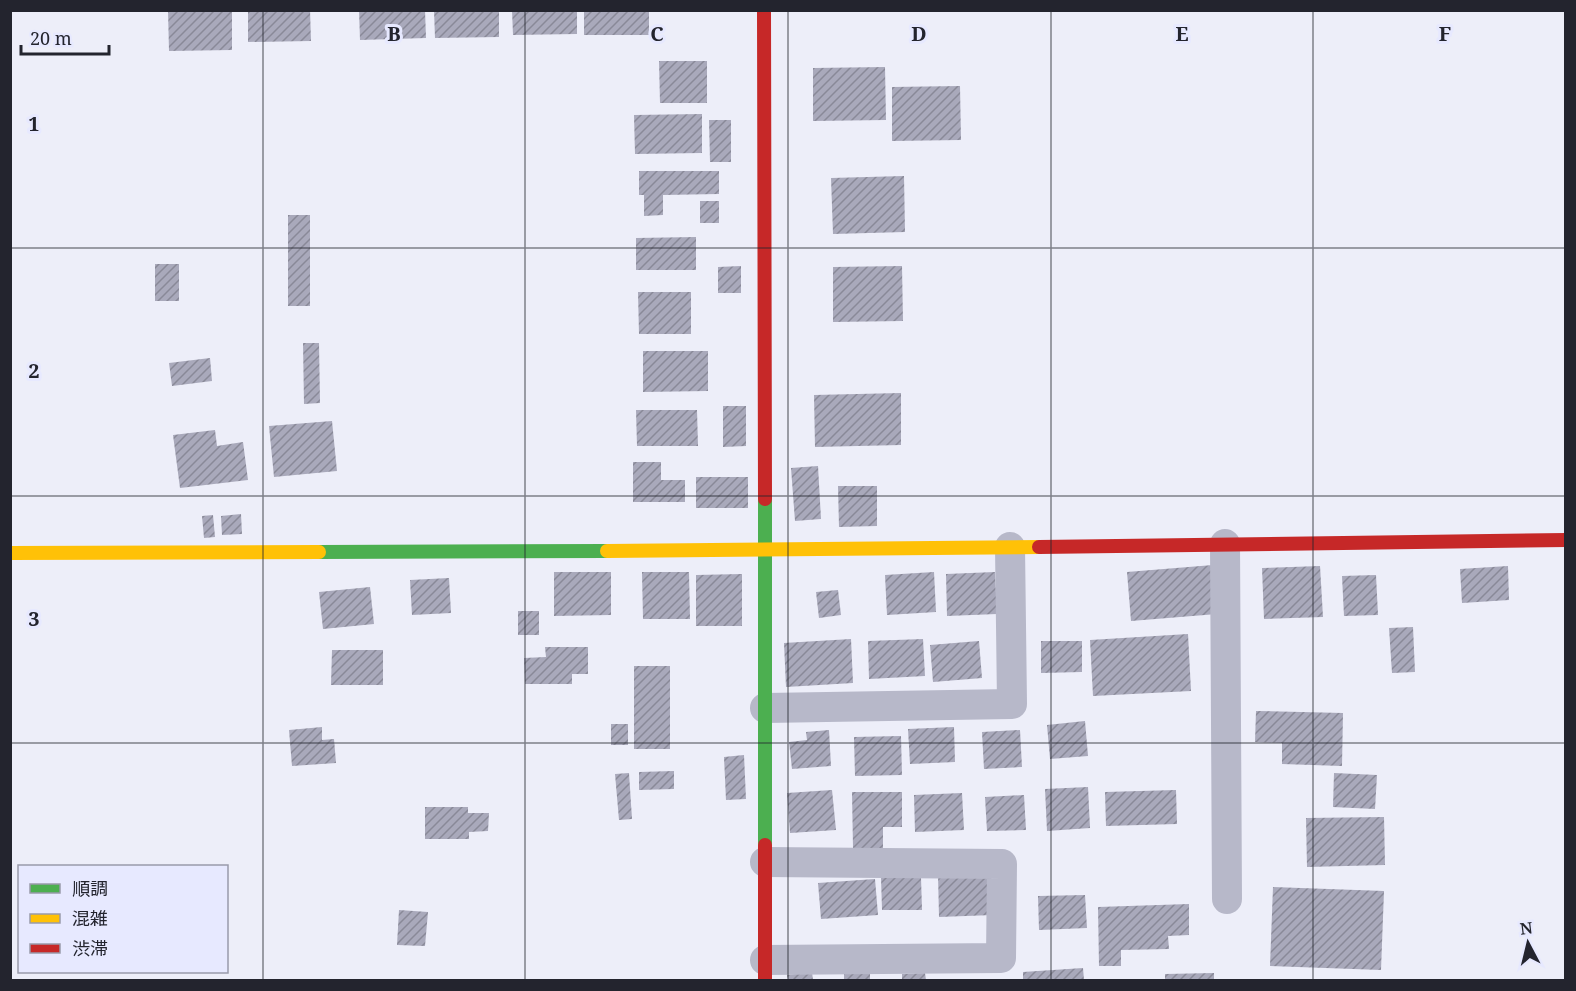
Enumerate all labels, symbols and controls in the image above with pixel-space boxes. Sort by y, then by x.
scale bar [21,18,110,56]
text: B [387,20,401,47]
text: C [650,20,664,47]
text: D [911,20,927,47]
text: E [1175,20,1189,47]
text: F [1439,20,1451,47]
text: 20 m [30,26,72,50]
text: 1 [28,110,40,137]
text: 2 [28,357,40,384]
text: 3 [28,605,40,632]
legend [18,865,228,973]
text: 順調 [72,876,108,900]
text: 混雑 [72,906,108,930]
north arrow [1498,913,1558,973]
text: N [1519,916,1534,940]
text: 渋滞 [72,936,108,960]

